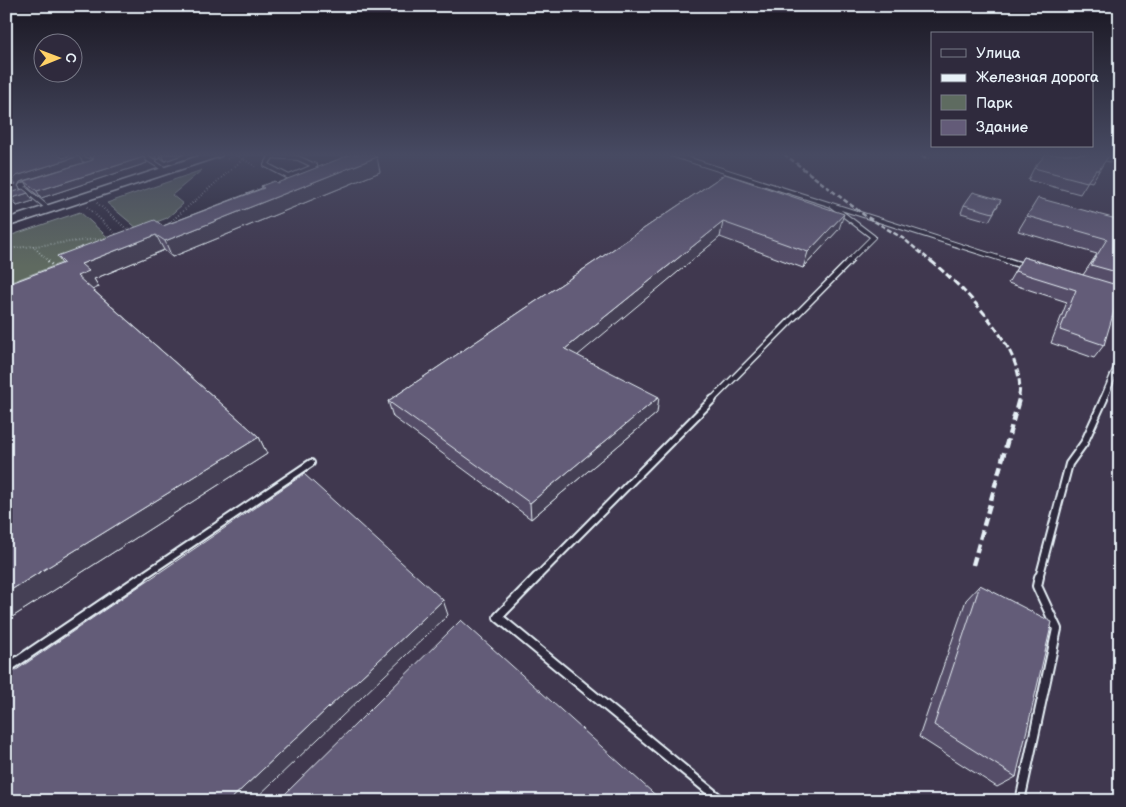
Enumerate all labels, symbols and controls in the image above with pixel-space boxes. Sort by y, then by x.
north arrow [32,32,82,82]
legend [931,32,1094,148]
text: Улица [976,44,1021,63]
text: С [62,53,79,63]
text: Железная дорога [976,68,1099,87]
text: Парк [976,94,1013,113]
text: Здание [976,118,1028,137]

